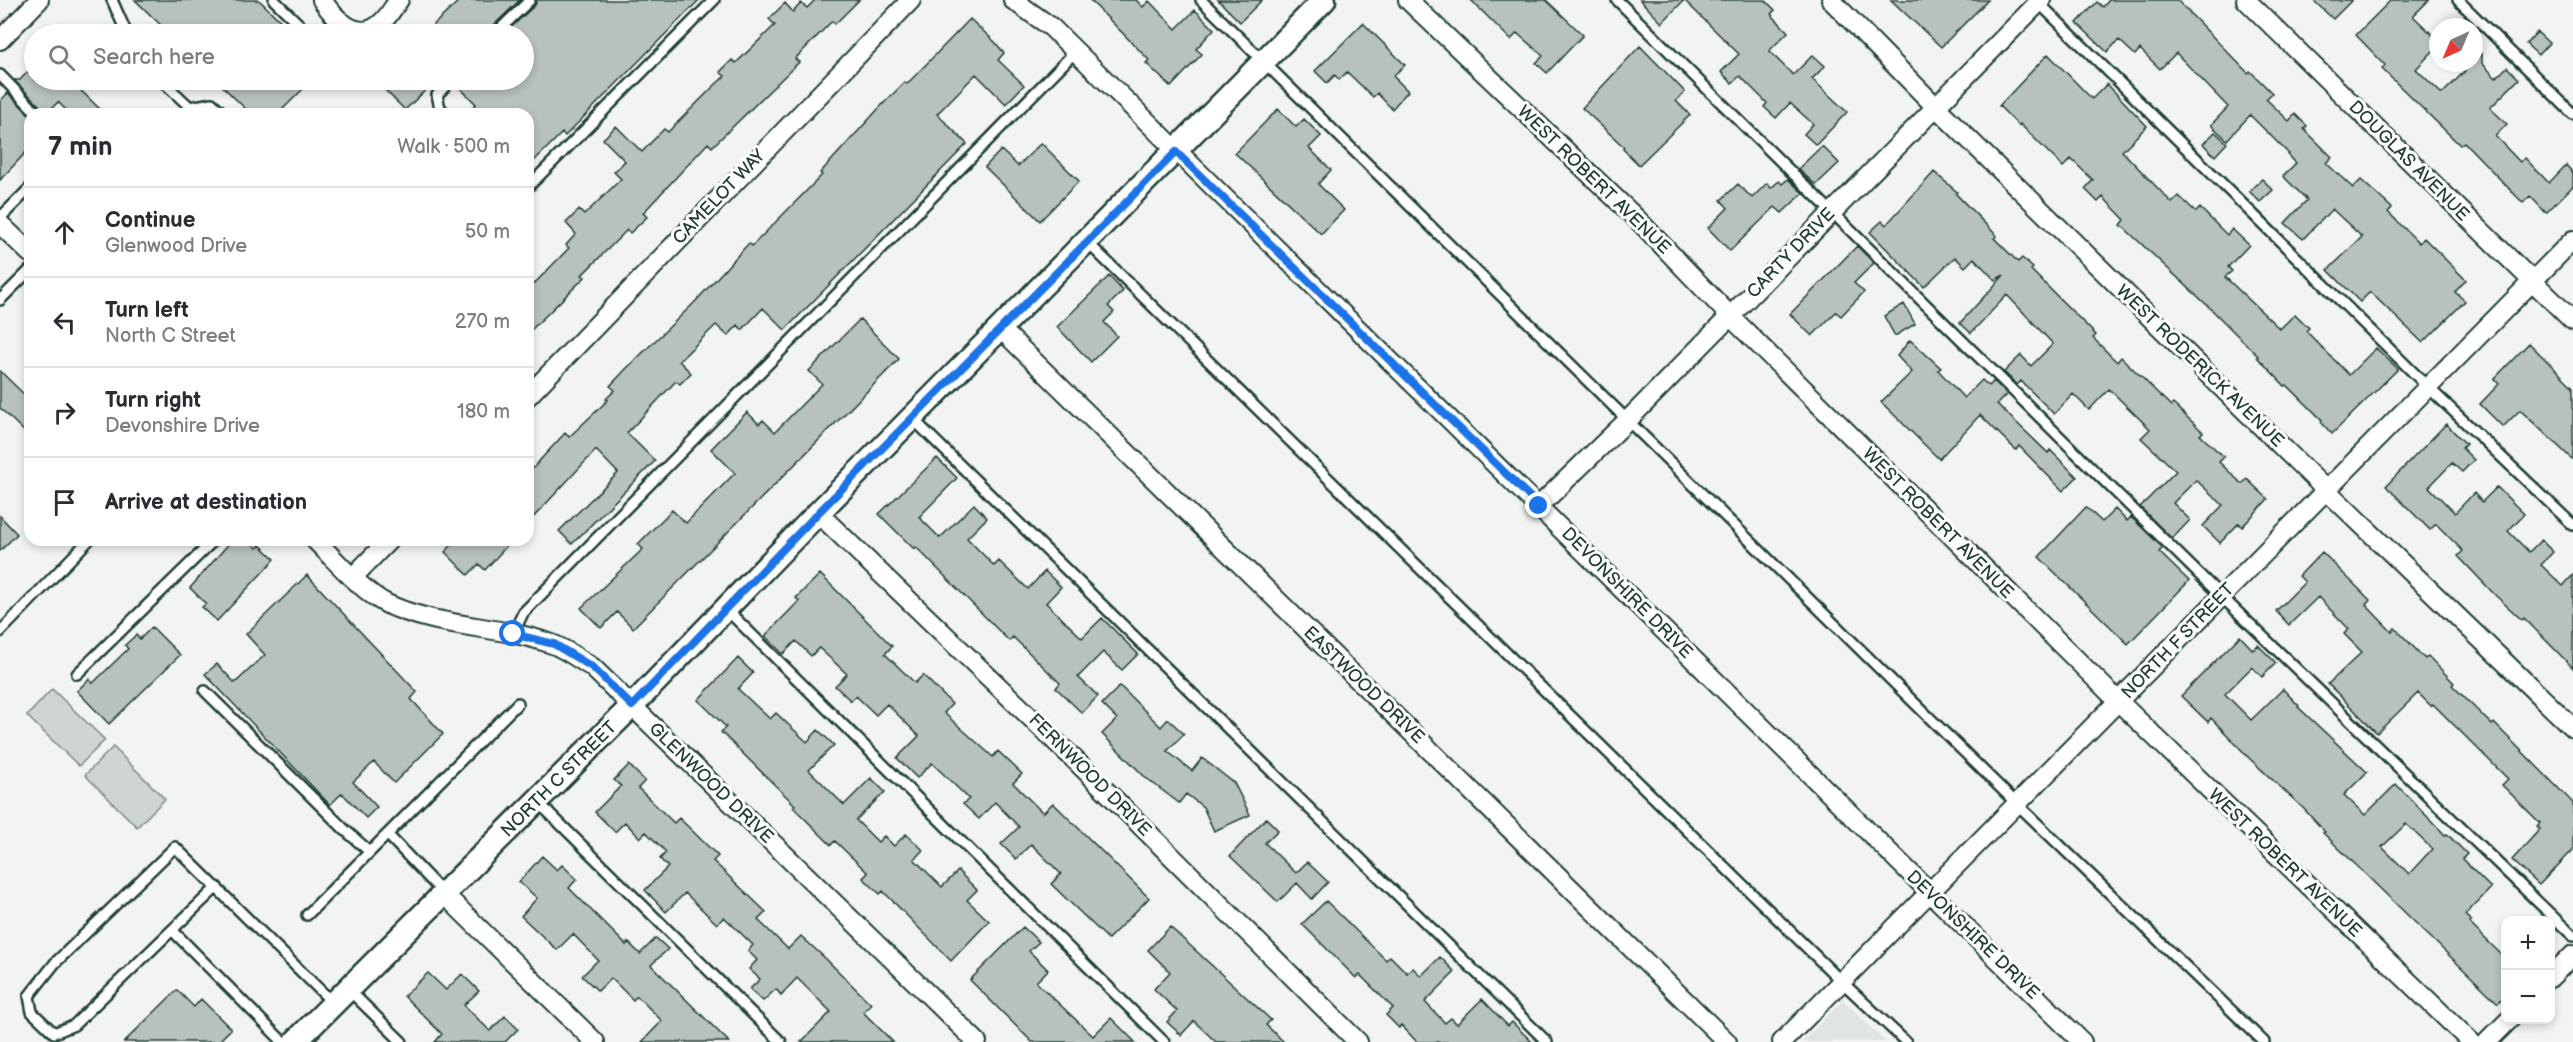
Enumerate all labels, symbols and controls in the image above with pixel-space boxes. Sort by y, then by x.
north arrow [2429,18,2483,72]
search box [24,24,534,90]
icon: search [45,41,78,74]
text: Search here [93,44,215,71]
street label: DOUGLAS AVENUE [2344,96,2474,226]
street label: WEST ROBERT AVENUE [1513,101,1675,259]
text: 7 min [48,132,112,163]
text: Walk · 500 m [397,135,510,159]
street label: CAMELOT WAY [669,145,770,249]
street label: CARTY DRIVE [1743,203,1839,302]
text: Continue [105,207,195,234]
icon: ahead [48,216,81,249]
text: 50 m [465,220,510,244]
text: Glenwood Drive [105,234,247,258]
street label: WEST RODERICK AVENUE [2112,280,2288,452]
text: Turn left [105,297,189,324]
icon: left [48,306,81,339]
text: 270 m [455,310,510,334]
text: North C Street [105,324,236,348]
text: Turn right [105,387,201,414]
icon: right [48,396,81,429]
text: 180 m [457,400,510,424]
text: Devonshire Drive [105,414,260,438]
street label: WEST ROBERT AVENUE [1858,443,2018,603]
icon: arrive [48,486,81,519]
text: Arrive at destination [105,489,307,516]
route end [1525,492,1551,518]
street label: DEVONSHIRE DRIVE [1557,523,1697,663]
street label: NORTH F STREET [2117,579,2239,703]
route start [499,620,525,646]
street label: EASTWOOD DRIVE [1299,622,1429,748]
street label: FERNWOOD DRIVE [1024,709,1156,841]
street label: NORTH C STREET [497,717,621,841]
street label: GLENWOOD DRIVE [644,718,778,848]
street label: WEST ROBERT AVENUE [2204,784,2366,942]
street label: DEVONSHIRE DRIVE [1902,866,2044,1004]
map controls [2501,916,2555,1024]
button: + [2501,916,2555,970]
button: − [2501,970,2555,1024]

